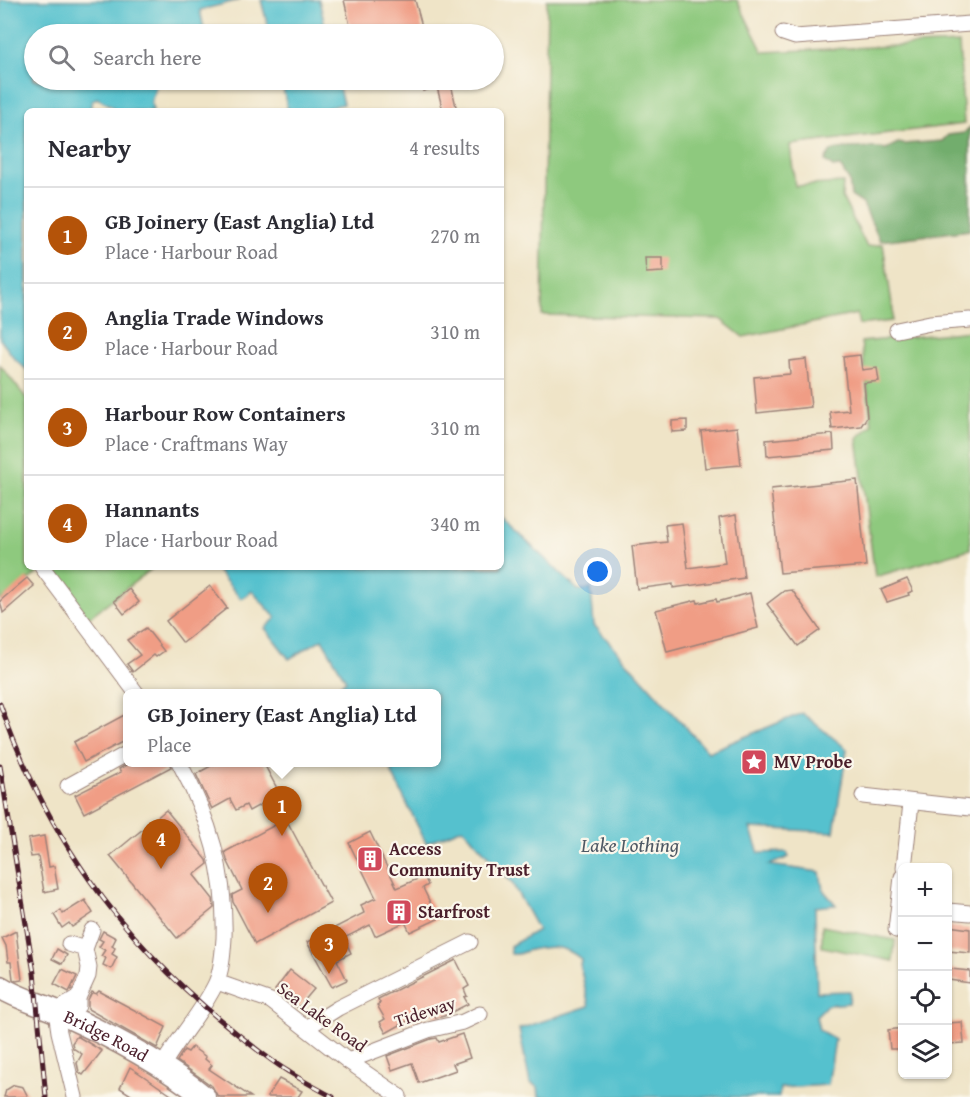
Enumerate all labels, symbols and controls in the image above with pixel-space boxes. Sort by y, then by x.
search box [24,24,504,90]
icon: search [45,41,78,74]
text: Search here [93,41,202,73]
text: Nearby [48,128,131,167]
text: 4 results [409,133,480,162]
text: GB Joinery (East Anglia) Ltd [105,205,374,237]
text: 1 [62,221,73,250]
text: 270 m [430,221,480,250]
text: Place · Harbour Road [105,237,278,266]
text: Anglia Trade Windows [105,301,324,333]
text: 2 [62,317,73,346]
text: 310 m [430,317,480,346]
text: Place · Harbour Road [105,333,278,362]
text: Harbour Row Containers [105,397,346,429]
text: 3 [62,413,73,442]
text: 310 m [430,413,480,442]
text: Place · Craftmans Way [105,429,288,458]
text: Hannants [105,493,200,525]
text: 4 [62,509,73,538]
text: 340 m [430,509,480,538]
text: Place · Harbour Road [105,525,278,554]
your location [583,557,612,586]
popup [123,689,441,767]
text: GB Joinery (East Anglia) Ltd [147,698,417,730]
text: Place [147,730,191,759]
place icon: MV Probe [739,747,769,777]
place label: MV Probe [774,748,852,775]
pin: 1 [262,786,302,836]
pin: 4 [142,820,180,869]
water label: Lake Lothing [580,830,679,859]
place label: Access Community Trust [389,835,530,883]
building icon: Access Community Trust [355,844,385,874]
map controls [898,863,952,1079]
button: + [898,863,952,917]
pin: 2 [248,864,288,913]
building icon: Starfrost [384,897,414,927]
place label: Starfrost [418,898,490,925]
button: − [898,917,952,971]
pin: 3 [310,924,348,974]
button: locate [898,971,952,1025]
street label: Sea Lake Road [272,975,373,1059]
street label: Tideway [391,989,459,1034]
street label: Bridge Road [60,1003,154,1069]
button: layers [898,1025,952,1079]

